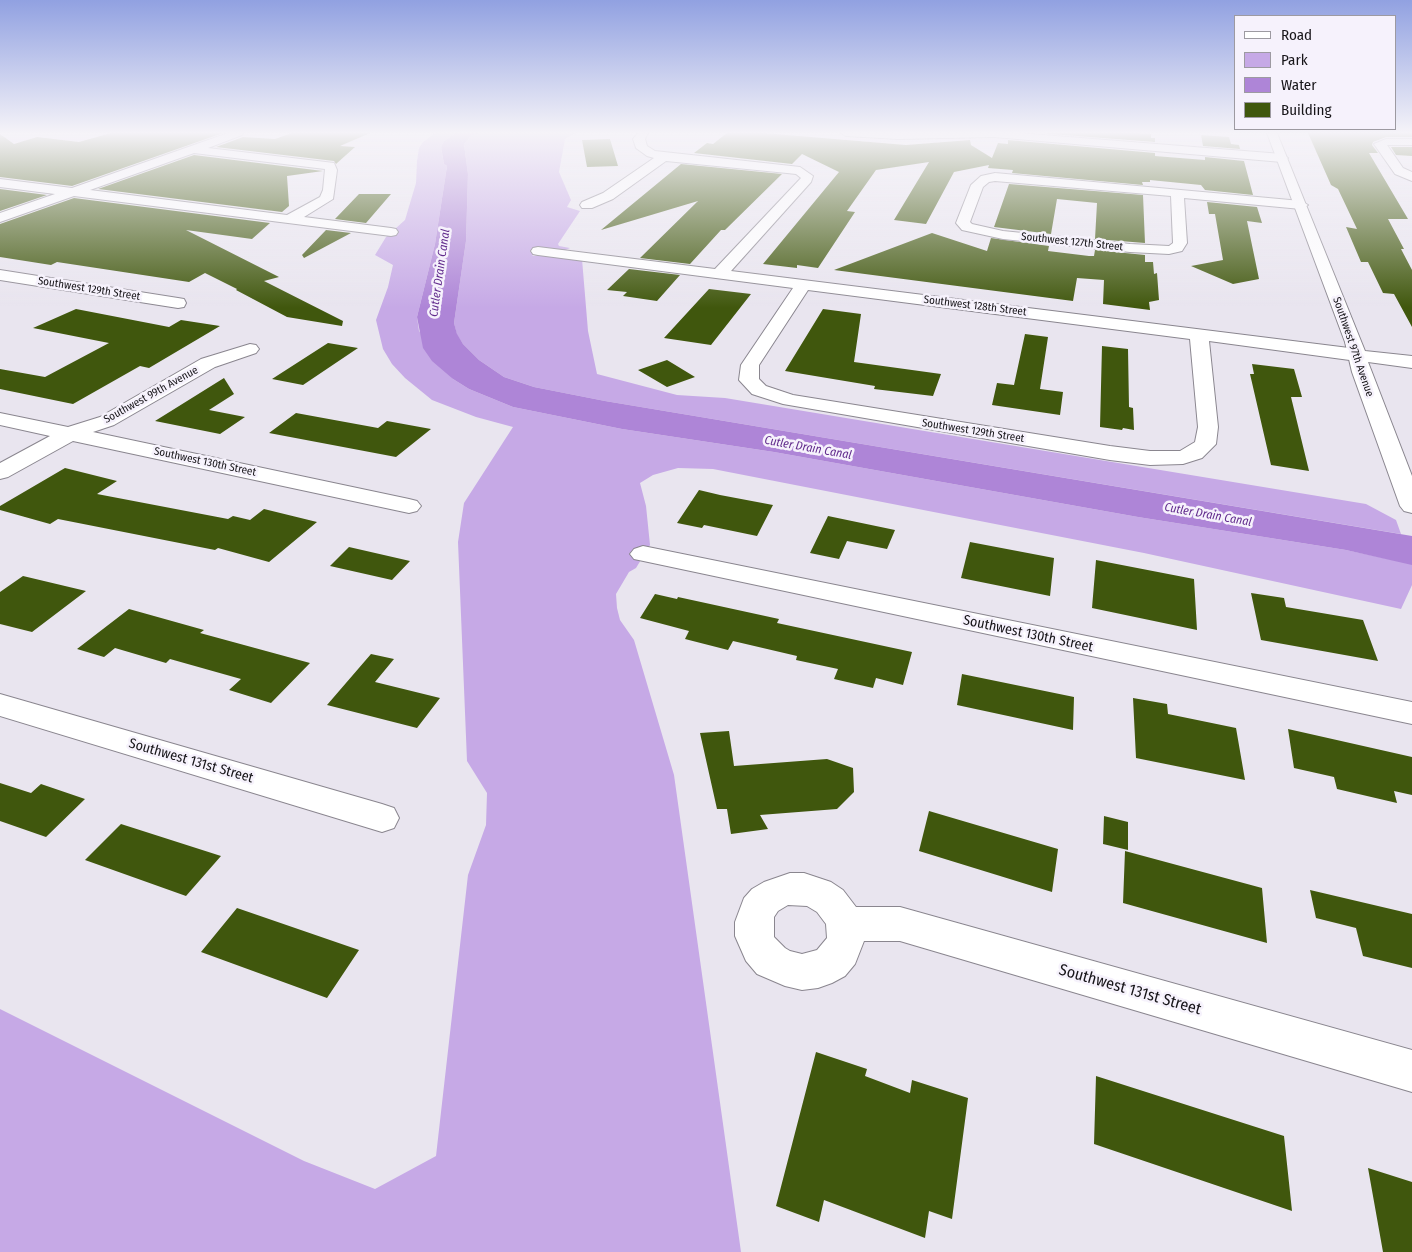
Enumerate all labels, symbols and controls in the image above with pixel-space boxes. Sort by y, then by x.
legend [1234,15,1397,130]
text: Road [1281,26,1312,44]
text: Park [1281,51,1308,69]
text: Water [1281,76,1316,94]
text: Building [1281,101,1332,119]
water label: Cutler Drain Canal [427,228,453,318]
street label: Southwest 127th Street [1020,230,1124,254]
street label: Southwest 129th Street [37,274,141,304]
street label: Southwest 128th Street [923,293,1027,319]
street label: Southwest 97th Avenue [1330,295,1376,399]
street label: Southwest 99th Avenue [102,364,200,426]
street label: Southwest 129th Street [921,416,1025,446]
water label: Cutler Drain Canal [763,433,853,463]
street label: Southwest 130th Street [153,445,257,479]
water label: Cutler Drain Canal [1163,500,1253,530]
street label: Southwest 130th Street [962,612,1094,656]
street label: Southwest 131st Street [127,735,255,787]
street label: Southwest 131st Street [1057,961,1203,1019]

